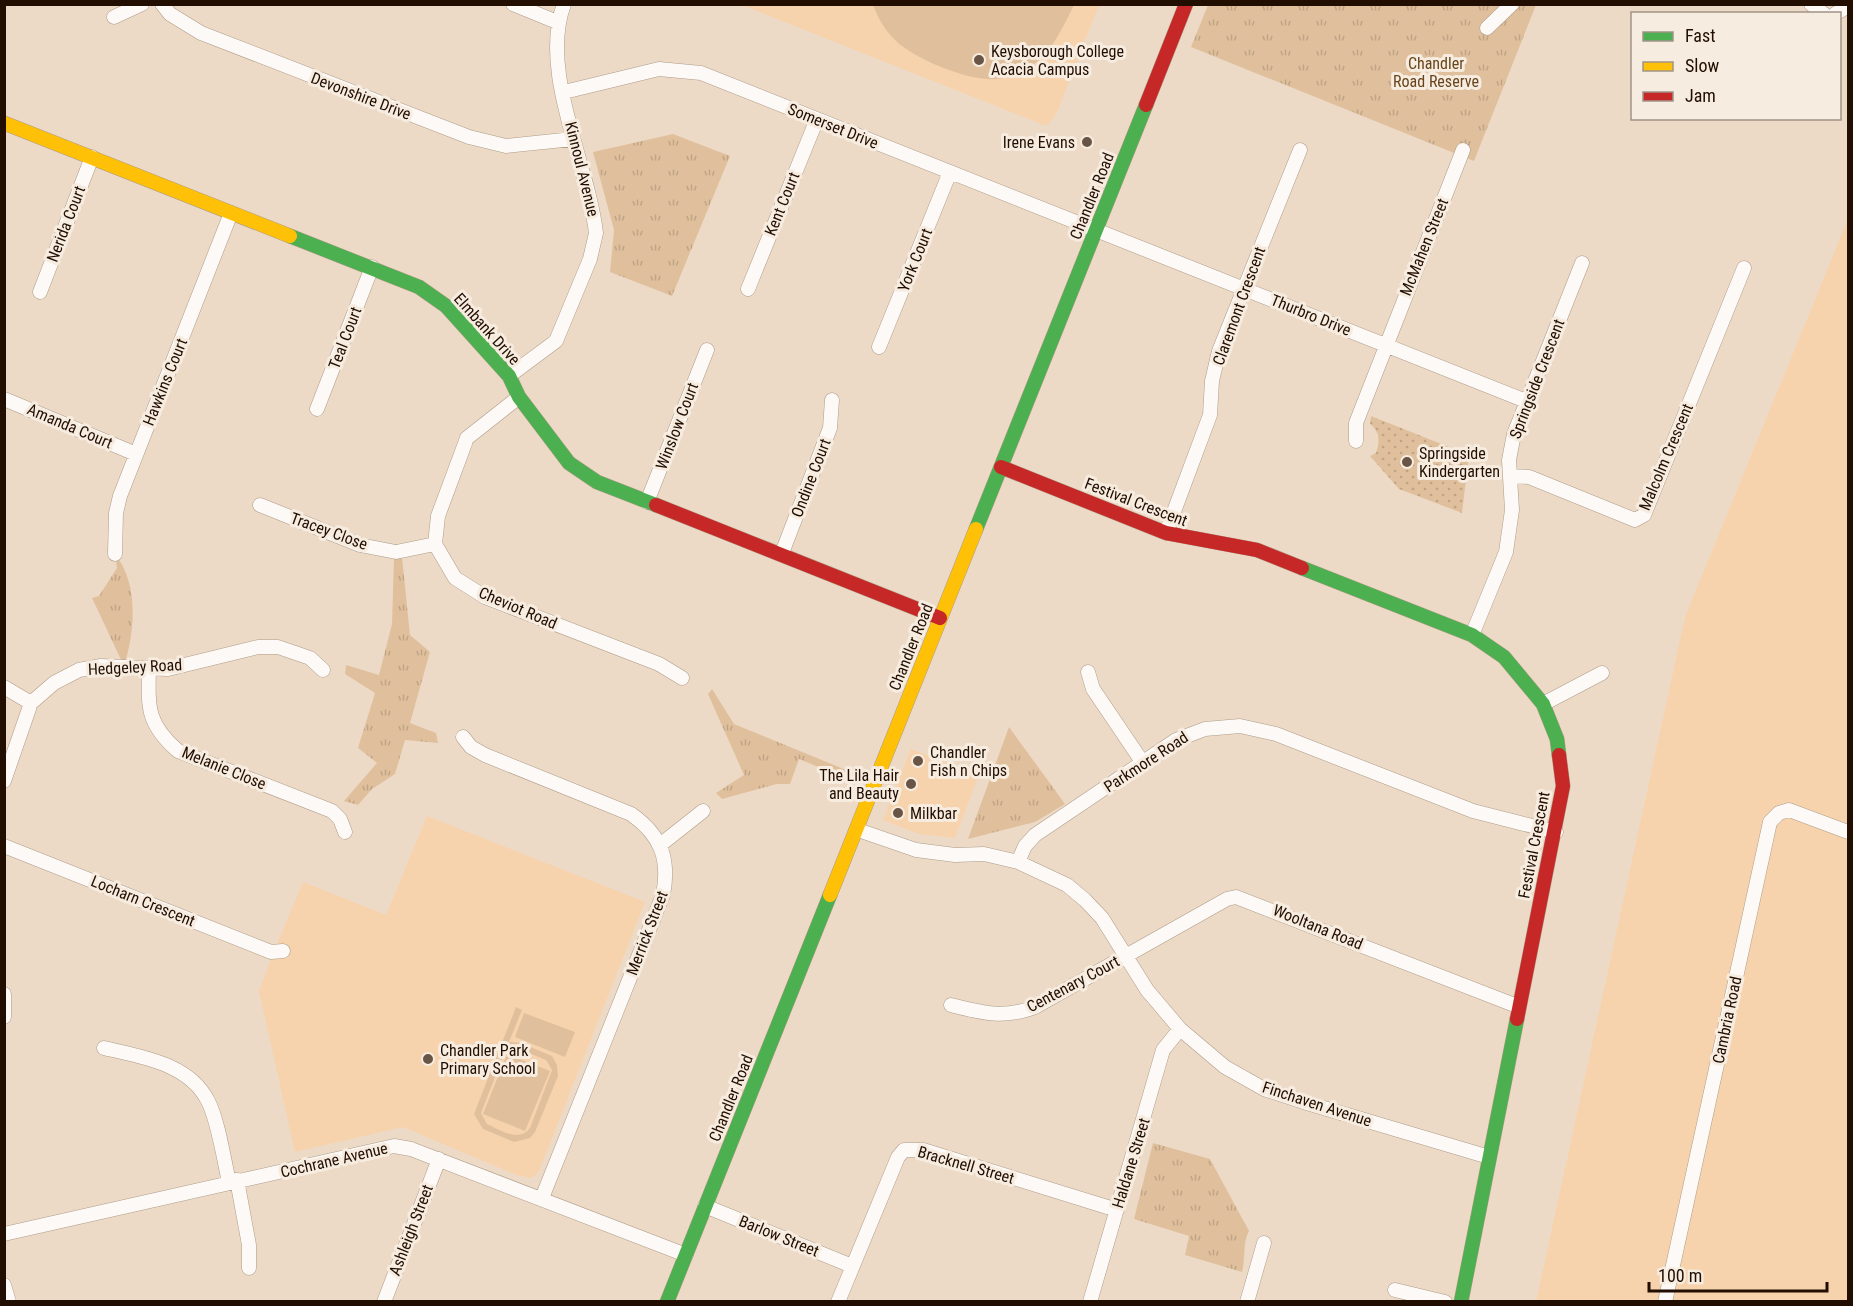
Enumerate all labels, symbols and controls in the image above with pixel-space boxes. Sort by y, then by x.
legend [1631,12,1841,120]
text: Fast [1685,25,1716,46]
place label: Keysborough College Acacia Campus [991,42,1124,79]
marker: Keysborough College Acacia Campus [972,53,986,67]
park label: Chandler Road Reserve [1393,54,1479,91]
text: Slow [1685,55,1720,76]
street label: Devonshire Drive [308,68,414,124]
text: Jam [1685,85,1716,106]
street label: Somerset Drive [785,99,881,153]
street label: Kinnoul Avenue [561,120,603,218]
place label: Irene Evans [1003,133,1075,152]
marker: Irene Evans [1080,135,1094,149]
street label: Chandler Road [1066,150,1118,242]
street label: Kent Court [761,169,803,239]
street label: Nerida Court [43,183,89,265]
street label: McMahen Street [1396,195,1452,298]
street label: York Court [894,225,936,294]
street label: Claremont Crescent [1209,244,1269,368]
street label: Elmbank Drive [450,289,524,369]
street label: Thurbro Drive [1268,290,1354,340]
street label: Teal Court [325,304,366,372]
street label: Springside Crescent [1505,316,1569,441]
street label: Hawkins Court [139,335,191,428]
street label: Winslow Court [652,380,702,472]
street label: Amanda Court [24,400,116,453]
street label: Malcolm Crescent [1635,400,1697,513]
street label: Ondine Court [787,436,835,520]
place label: Springside Kindergarten [1419,444,1500,481]
marker: Springside Kindergarten [1400,455,1414,469]
street label: Festival Crescent [1082,474,1190,530]
street label: Tracey Close [288,508,370,554]
street label: Cheviot Road [476,583,560,633]
street label: Chandler Road [885,601,937,693]
street label: Hedgeley Road [87,655,183,679]
street label: Parkmore Road [1100,728,1192,796]
street label: Melanie Close [179,743,269,793]
place label: Chandler Fish n Chips [930,743,1007,780]
marker: Chandler Fish n Chips [911,754,925,768]
place label: The Lila Hair and Beauty [819,766,899,803]
marker: The Lila Hair and Beauty [904,777,918,791]
street label: Festival Crescent [1514,790,1554,900]
place label: Milkbar [910,804,957,823]
marker: Milkbar [891,806,905,820]
street label: Locharn Crescent [88,871,198,931]
street label: Merrick Street [622,888,672,978]
street label: Wooltana Road [1270,900,1366,954]
street label: Centenary Court [1023,952,1123,1016]
street label: Cambria Road [1708,975,1746,1065]
place label: Chandler Park Primary School [440,1041,536,1078]
marker: Chandler Park Primary School [421,1052,435,1066]
street label: Chandler Road [705,1052,757,1144]
street label: Finchaven Avenue [1260,1077,1374,1131]
street label: Haldane Street [1108,1115,1154,1210]
street label: Cochrane Avenue [279,1138,389,1182]
street label: Bracknell Street [916,1142,1017,1188]
street label: Ashleigh Street [385,1182,437,1278]
street label: Barlow Street [736,1211,822,1261]
scale bar [1649,1255,1828,1293]
text: 100 m [1658,1265,1702,1286]

